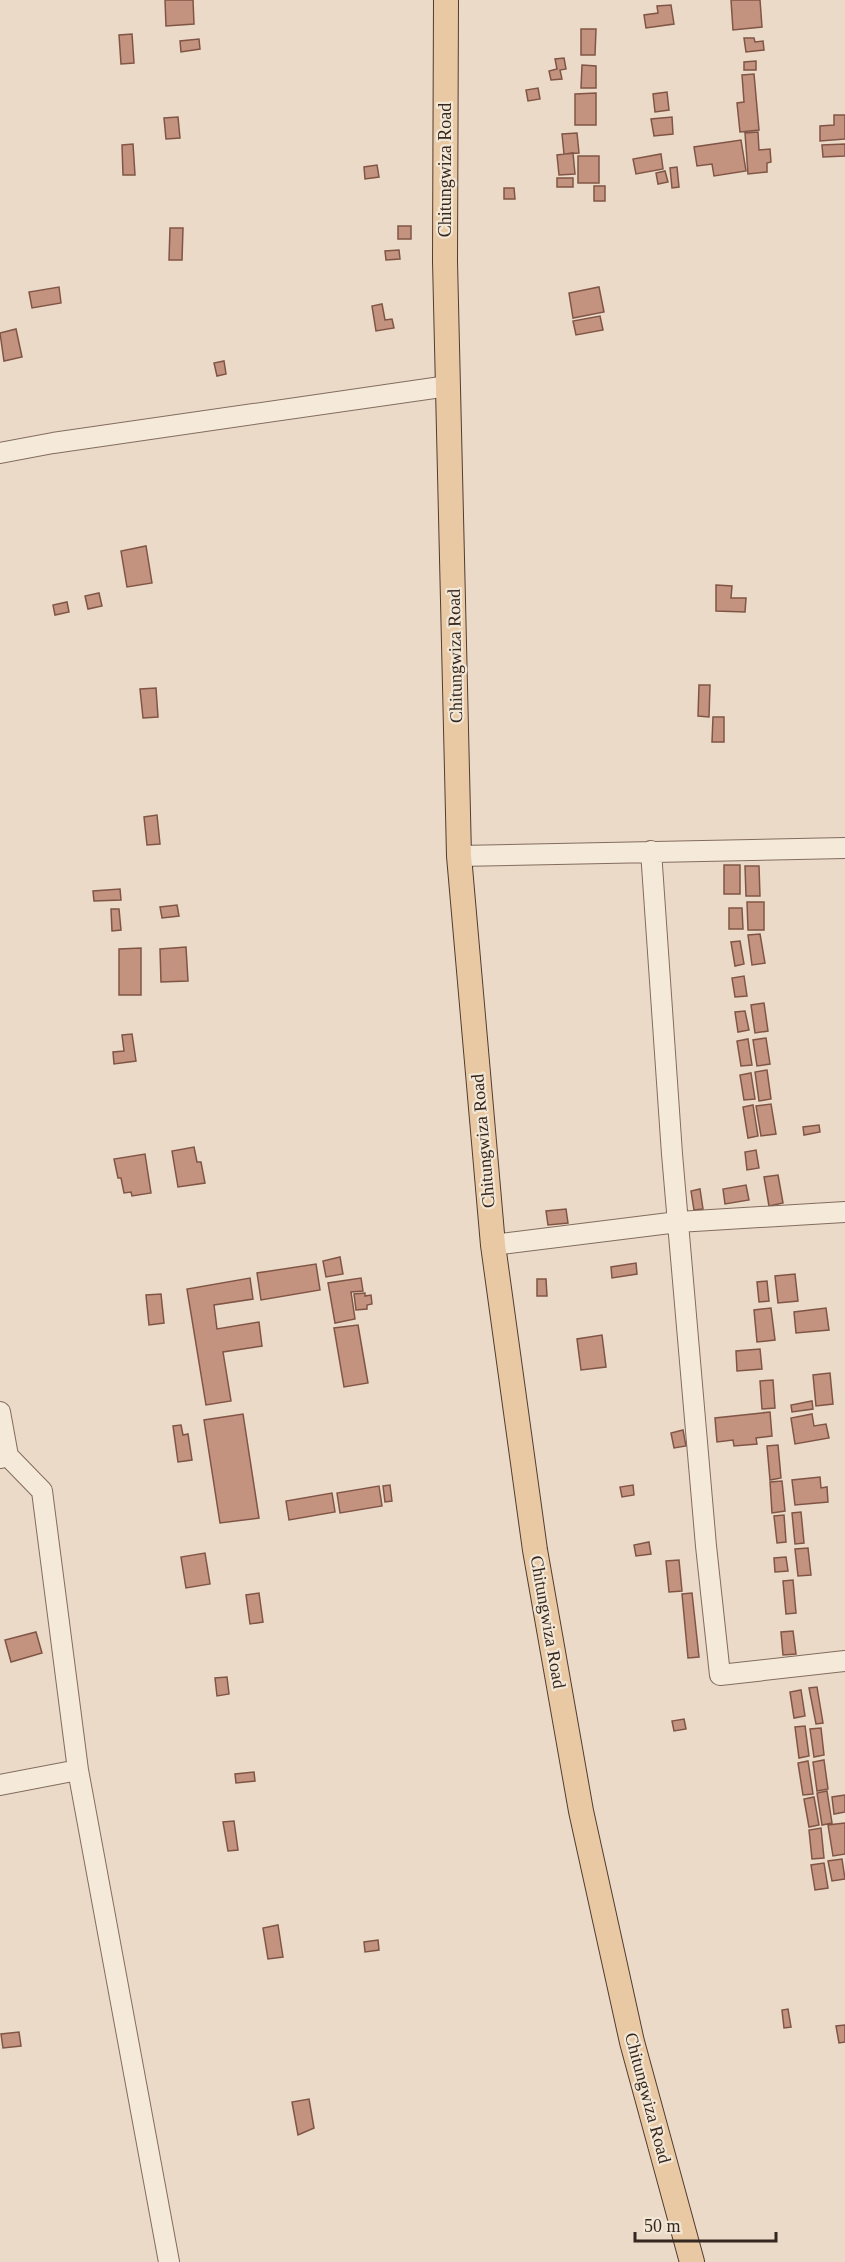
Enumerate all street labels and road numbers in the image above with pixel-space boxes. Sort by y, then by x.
street label: Chitungwiza Road [435,103,455,237]
street label: Chitungwiza Road [444,589,466,723]
street label: Chitungwiza Road [467,1073,499,1209]
street label: Chitungwiza Road [526,1554,570,1690]
street label: Chitungwiza Road [621,2030,675,2166]

